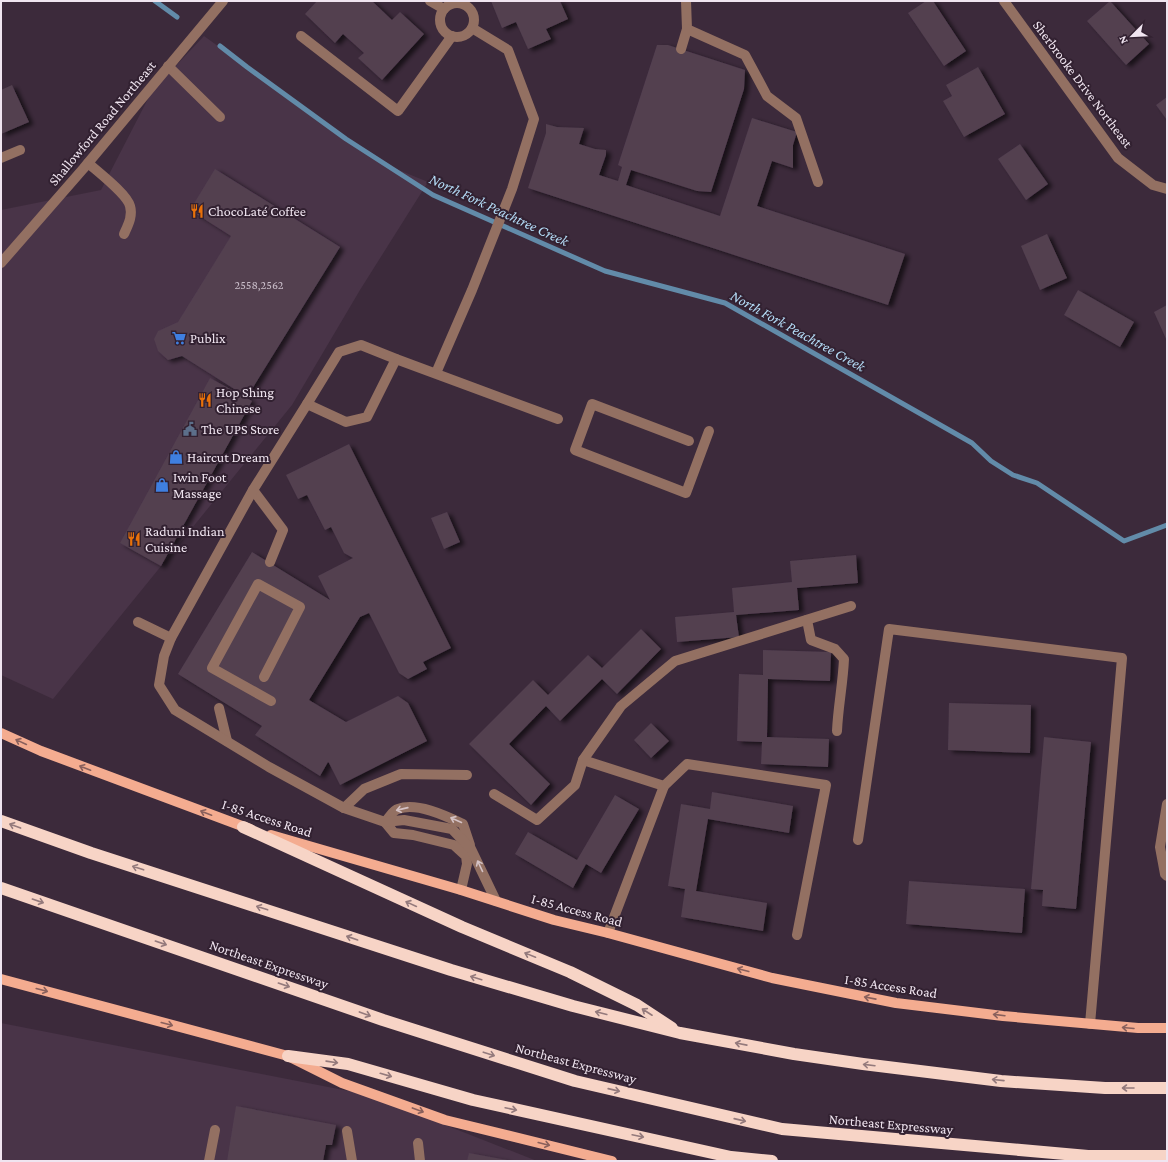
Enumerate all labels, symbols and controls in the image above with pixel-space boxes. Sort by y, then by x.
north arrow [1112,16,1152,56]
street label: Sherbrooke Drive Northeast [1030,17,1136,151]
street label: Shallowford Road Northeast [45,57,159,189]
water label: North Fork Peachtree Creek [427,171,572,250]
restaurant icon: ChocoLaté Coffee [189,203,205,219]
place label: ChocoLaté Coffee [208,203,306,219]
house number: 2558,2562 [235,278,284,292]
water label: North Fork Peachtree Creek [728,287,869,375]
supermarket icon: Publix [171,330,187,346]
place label: Publix [190,330,226,346]
place label: Hop Shing Chinese [216,384,274,416]
restaurant icon: Hop Shing Chinese [197,392,213,408]
public building icon: The UPS Store [182,421,198,437]
place label: The UPS Store [201,421,279,437]
shop icon: Haircut Dream [168,449,184,465]
place label: Haircut Dream [187,449,269,465]
place label: Iwin Foot Massage [173,469,227,501]
shop icon: Iwin Foot Massage [154,477,170,493]
place label: Raduni Indian Cuisine [145,523,225,555]
restaurant icon: Raduni Indian Cuisine [126,531,142,547]
one-way arrow [16,738,28,745]
one-way arrow [79,763,91,771]
street label: I-85 Access Road [220,796,315,840]
one-way arrow [396,805,409,813]
one-way arrow [201,809,213,817]
one-way arrow [451,816,463,824]
one-way arrow [9,822,21,830]
one-way arrow [476,860,483,872]
one-way arrow [132,864,145,871]
street label: I-85 Access Road [530,890,625,930]
one-way arrow [31,898,44,905]
one-way arrow [405,900,417,907]
one-way arrow [255,904,268,911]
one-way arrow [347,933,359,941]
street label: Northeast Expressway [207,936,331,992]
one-way arrow [154,940,166,948]
one-way arrow [524,951,536,958]
one-way arrow [737,966,750,973]
street label: I-85 Access Road [844,971,939,1001]
one-way arrow [470,974,483,981]
one-way arrow [277,982,289,990]
one-way arrow [35,987,48,994]
one-way arrow [864,993,877,1001]
one-way arrow [641,1007,653,1015]
one-way arrow [595,1009,608,1017]
one-way arrow [359,1010,371,1018]
one-way arrow [993,1011,1006,1019]
one-way arrow [160,1020,173,1028]
one-way arrow [1122,1024,1135,1031]
street label: Northeast Expressway [514,1039,639,1087]
one-way arrow [735,1040,748,1048]
one-way arrow [482,1051,495,1058]
one-way arrow [325,1058,338,1066]
one-way arrow [863,1061,876,1069]
one-way arrow [379,1072,392,1079]
one-way arrow [992,1077,1005,1084]
one-way arrow [1122,1084,1135,1092]
one-way arrow [607,1087,620,1095]
one-way arrow [504,1105,517,1113]
one-way arrow [412,1107,424,1115]
street label: Northeast Expressway [828,1111,954,1137]
one-way arrow [733,1116,746,1124]
one-way arrow [631,1133,644,1141]
one-way arrow [537,1141,550,1149]

